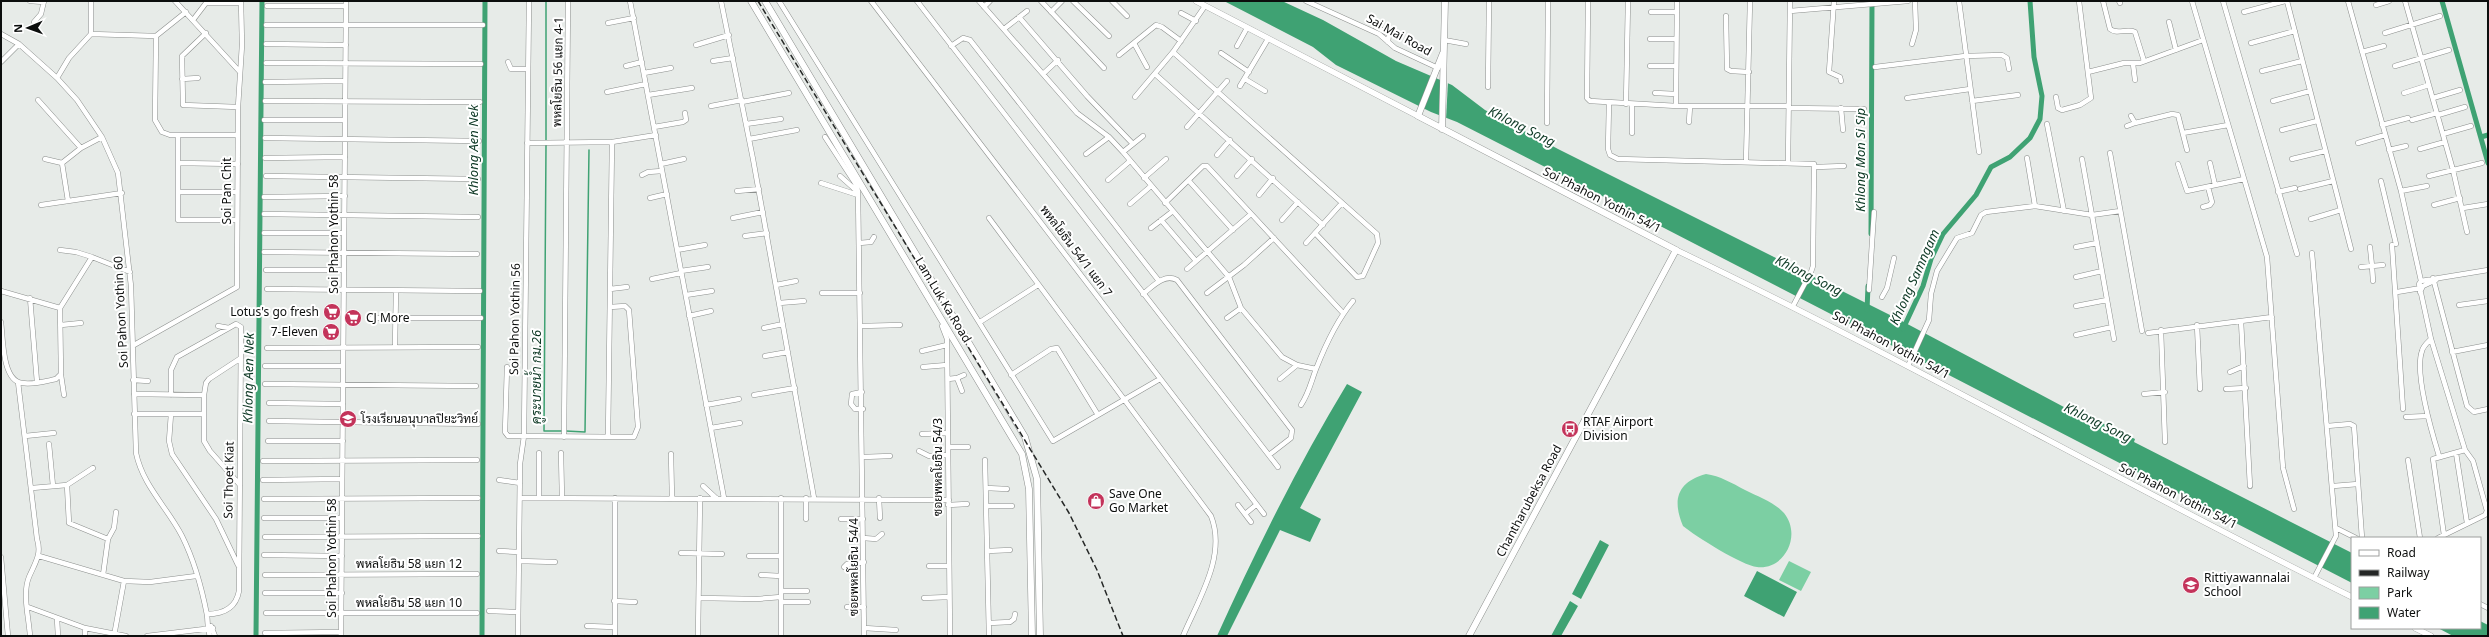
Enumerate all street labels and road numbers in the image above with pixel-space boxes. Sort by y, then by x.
street label: Sai Mai Road [1364,10,1435,60]
street label: พหลโยธิน 56 แยก 4-1 [548,17,567,127]
street label: Soi Pan Chit [218,157,235,225]
street label: Soi Phahon Yothin 54/1 [1540,162,1664,237]
street label: Soi Phahon Yothin 58 [325,174,342,294]
street label: พหลโยธิน 54/1 แยก 7 [1036,201,1117,300]
street label: Lam Luk Ka Road [911,254,976,346]
street label: Soi Pahon Yothin 60 [109,256,132,368]
street label: Soi Pahon Yothin 56 [505,263,524,375]
street label: Soi Phahon Yothin 54/1 [1830,306,1953,383]
street label: ซอยพหลโยธิน 54/3 [929,418,946,516]
street label: Soi Thoet Kiat [219,441,238,519]
street label: Chantharubeksa Road [1492,442,1565,560]
street label: Soi Phahon Yothin 54/1 [2116,458,2240,533]
street label: Soi Phahon Yothin 58 [323,498,340,618]
street label: ซอยพหลโยธิน 54/4 [845,518,862,616]
street label: พหลโยธิน 58 แยก 12 [356,555,462,572]
street label: พหลโยธิน 58 แยก 10 [356,594,462,611]

